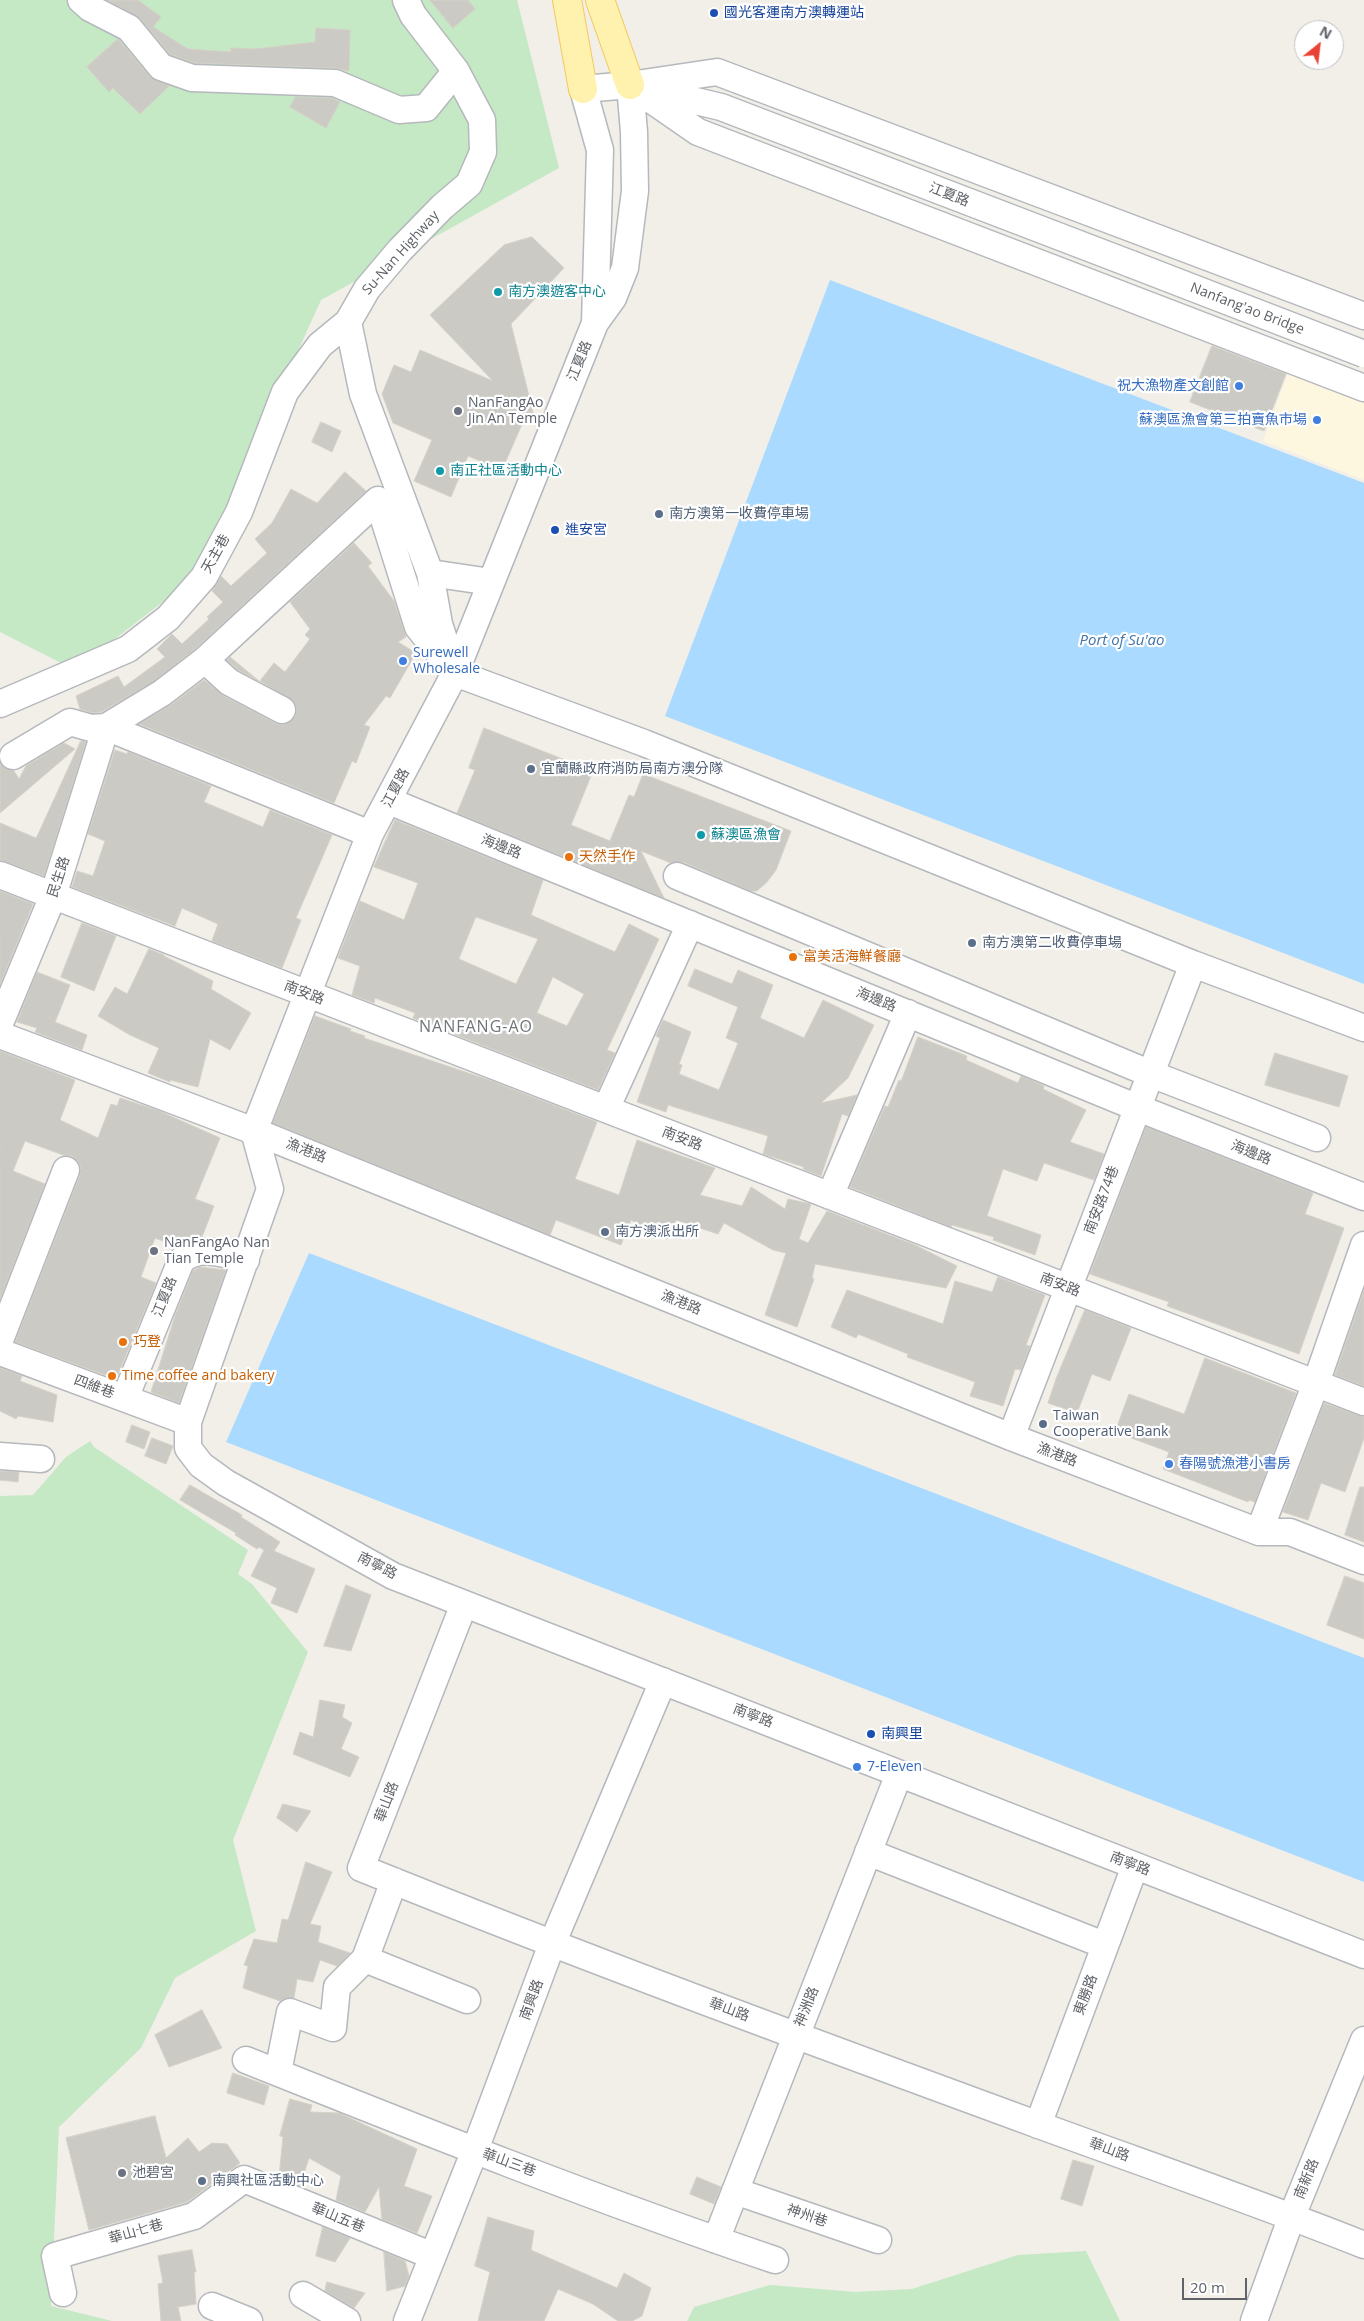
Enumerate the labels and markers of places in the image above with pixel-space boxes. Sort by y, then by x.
place label: 國光客運南方澳轉運站 [724,5,864,21]
marker: 國光客運南方澳轉運站 [708,7,720,19]
place label: 南方澳遊客中心 [508,284,606,300]
marker: 南方澳遊客中心 [492,286,504,298]
place label: 祝大漁物產文創館 [1117,378,1229,394]
marker: 祝大漁物產文創館 [1233,380,1245,392]
place label: NanFangAo Jin An Temple [468,395,557,428]
marker: NanFangAo Jin An Temple [452,405,464,417]
place label: 蘇澳區漁會第三拍賣魚市場 [1139,412,1307,428]
marker: 蘇澳區漁會第三拍賣魚市場 [1311,414,1323,426]
place label: 南正社區活動中心 [450,463,562,479]
marker: 南正社區活動中心 [434,465,446,477]
place label: 南方澳第一收費停車場 [669,506,809,522]
marker: 南方澳第一收費停車場 [653,508,665,520]
place label: 進安宮 [565,522,607,538]
marker: 進安宮 [549,524,561,536]
place label: Surewell Wholesale [413,645,480,678]
marker: Surewell Wholesale [397,655,409,667]
place label: 宜蘭縣政府消防局南方澳分隊 [541,761,723,777]
marker: 宜蘭縣政府消防局南方澳分隊 [525,763,537,775]
place label: 蘇澳區漁會 [711,827,781,843]
marker: 蘇澳區漁會 [695,829,707,841]
place label: 天然手作 [579,849,635,865]
marker: 天然手作 [563,851,575,863]
place label: 南方澳第二收費停車場 [982,935,1122,951]
marker: 南方澳第二收費停車場 [966,937,978,949]
place label: 富美活海鮮餐廳 [803,949,901,965]
marker: 富美活海鮮餐廳 [787,951,799,963]
place label: 南方澳派出所 [615,1224,699,1240]
marker: 南方澳派出所 [599,1226,611,1238]
place label: NanFangAo Nan Tian Temple [164,1235,270,1268]
marker: NanFangAo Nan Tian Temple [148,1245,160,1257]
place label: 巧登 [133,1334,161,1350]
marker: 巧登 [117,1336,129,1348]
place label: Time coffee and bakery [122,1368,274,1384]
marker: Time coffee and bakery [106,1370,118,1382]
place label: Taiwan Cooperative Bank [1053,1408,1168,1440]
marker: Taiwan Cooperative Bank [1037,1418,1049,1430]
place label: 春陽號漁港小書房 [1179,1456,1291,1472]
marker: 春陽號漁港小書房 [1163,1458,1175,1470]
place label: 南興里 [881,1726,923,1742]
marker: 南興里 [865,1728,877,1740]
place label: 7-Eleven [867,1759,922,1775]
marker: 7-Eleven [851,1761,863,1773]
place label: 池碧宮 [132,2165,174,2181]
marker: 池碧宮 [116,2167,128,2179]
place label: 南興社區活動中心 [212,2173,324,2189]
marker: 南興社區活動中心 [196,2175,208,2187]

